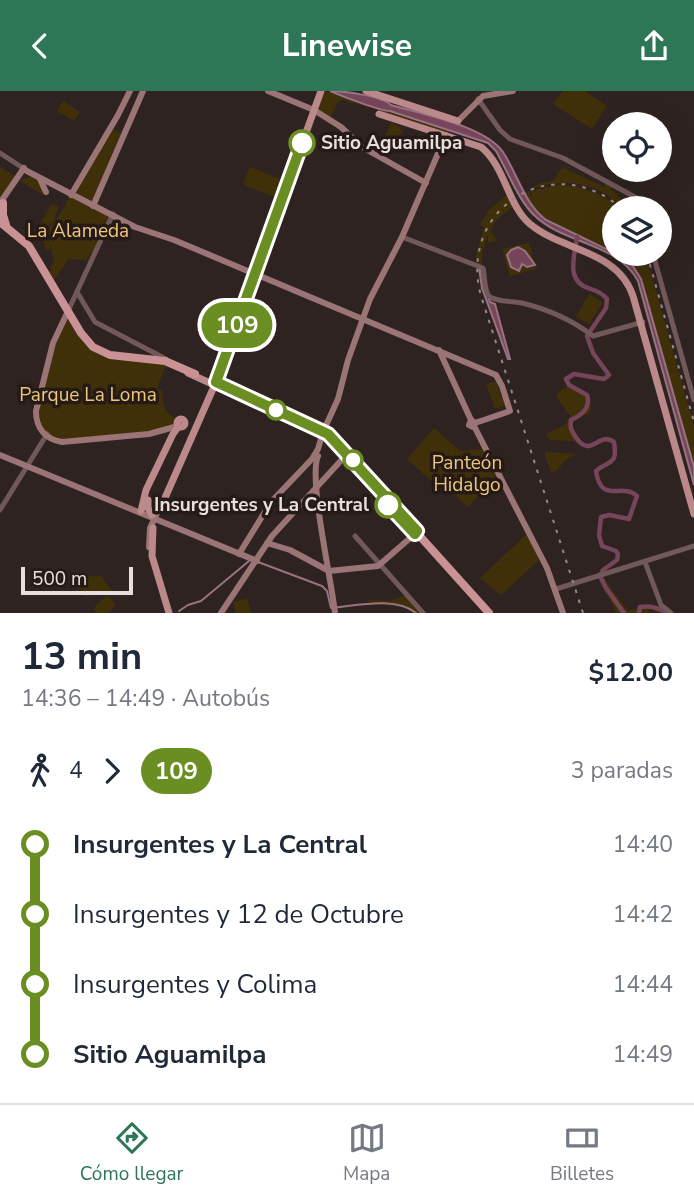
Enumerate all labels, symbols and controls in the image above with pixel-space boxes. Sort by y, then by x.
text: Linewise [282,24,412,67]
icon: back [21,27,59,65]
icon: share [635,27,673,65]
map controls [602,112,672,266]
button: locate [602,112,672,182]
marker: Sitio Aguamilpa [289,130,315,156]
place label: Sitio Aguamilpa [321,130,462,156]
button: layers [602,196,672,266]
park label: La Alameda [27,218,129,244]
line badge: 109 [197,302,277,348]
text: 109 [215,309,259,341]
park label: Parque La Loma [19,382,157,408]
unlabelled marker [266,400,286,420]
unlabelled marker [343,450,363,470]
park label: Panteón Hidalgo [432,450,502,498]
place label: Insurgentes y La Central [154,492,369,518]
marker: Insurgentes y La Central [375,492,401,518]
scale bar [21,564,133,596]
text: 500 m [32,566,87,592]
text: 13 min [21,631,142,682]
text: $12.00 [589,655,673,690]
text: 14:36 – 14:49 · Autobús [21,683,270,714]
icon: walk [21,752,59,790]
icon: forward [93,752,131,790]
text: 4 [69,755,83,786]
text: 109 [155,755,198,787]
text: 3 paradas [571,755,673,786]
text: Insurgentes y La Central [73,827,367,862]
text: 14:40 [613,829,673,860]
text: Insurgentes y 12 de Octubre [73,897,404,932]
text: 14:42 [613,899,673,930]
text: Insurgentes y Colima [73,967,317,1002]
text: 14:44 [613,969,673,1000]
text: Sitio Aguamilpa [73,1037,266,1072]
text: 14:49 [613,1039,673,1070]
tab: Cómo llegar [80,1119,183,1187]
tab: Mapa [343,1119,390,1187]
tab: Billetes [550,1119,614,1187]

